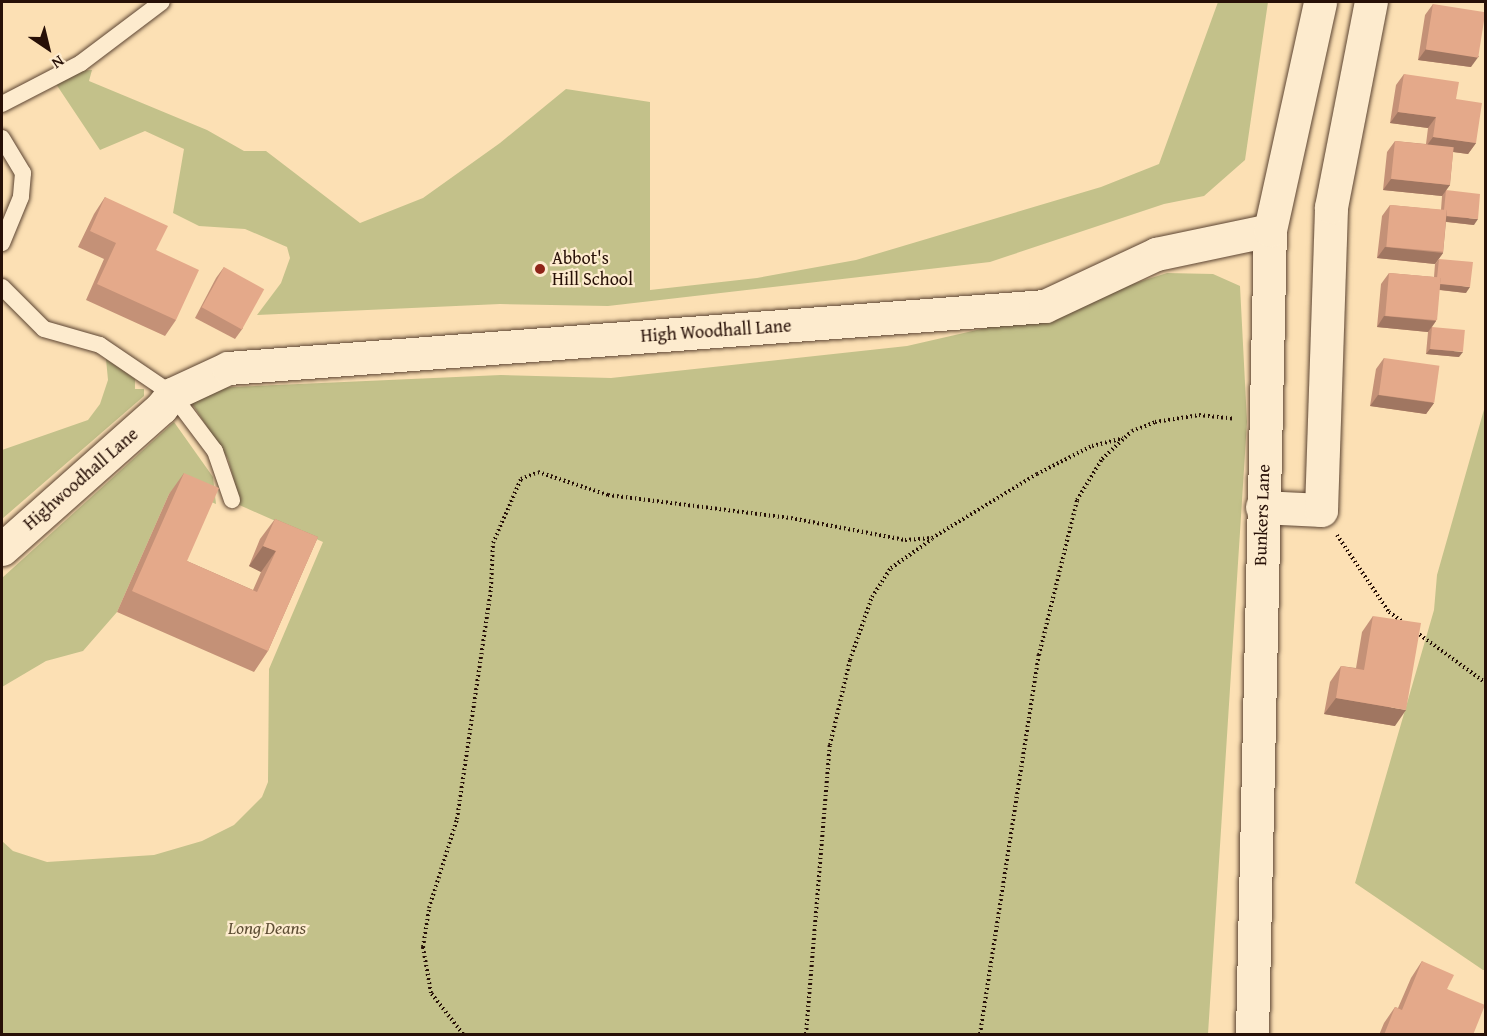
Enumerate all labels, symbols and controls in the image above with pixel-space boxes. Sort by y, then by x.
north arrow [18,18,78,78]
text: N [47,50,70,76]
place label: Abbot's Hill School [552,248,633,290]
marker: Abbot's Hill School [533,262,547,276]
street label: High Woodhall Lane [640,315,792,347]
street label: Highwoodhall Lane [19,423,143,535]
street label: Bunkers Lane [1249,464,1275,566]
park label: Long Deans [228,917,306,939]

